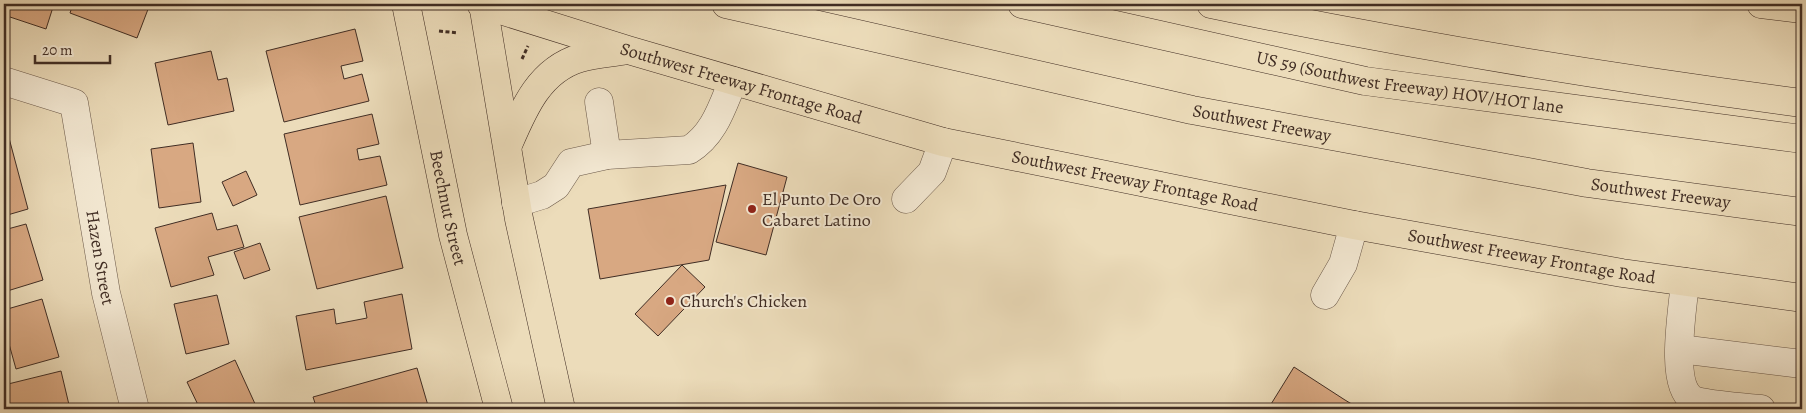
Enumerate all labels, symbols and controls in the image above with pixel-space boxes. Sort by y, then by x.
scale bar [35,32,110,64]
street label: Southwest Freeway Frontage Road [617,36,865,130]
text: 20 m [42,40,73,60]
street label: US 59 (Southwest Freeway) HOV/HOT lane [1254,45,1565,119]
street label: Southwest Freeway [1191,98,1334,148]
street label: Southwest Freeway Frontage Road [1009,144,1261,217]
street label: Beechnut Street [424,148,473,268]
street label: Southwest Freeway [1589,172,1733,214]
place label: El Punto De Oro Cabaret Latino [762,187,881,232]
marker: El Punto De Oro Cabaret Latino [746,203,758,215]
street label: Hazen Street [80,208,121,307]
street label: Southwest Freeway Frontage Road [1406,223,1657,290]
place label: Church's Chicken [680,289,807,313]
marker: Church's Chicken [664,295,676,307]

